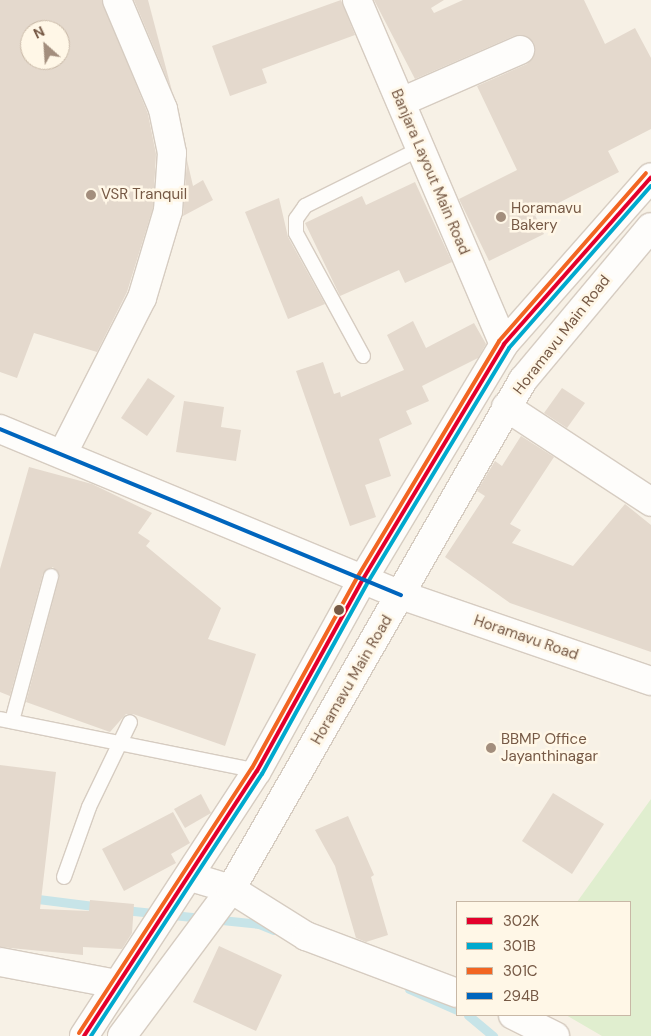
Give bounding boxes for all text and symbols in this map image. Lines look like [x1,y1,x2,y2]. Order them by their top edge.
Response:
north arrow [20,20,70,70]
text: N [30,22,47,43]
street label: Banjara Layout Main Road [387,87,473,257]
place label: VSR Tranquil [101,186,187,204]
marker: VSR Tranquil [85,189,97,201]
place label: Horamavu Bakery [511,199,582,234]
marker: Horamavu Bakery [495,211,507,223]
street label: Horamavu Main Road [510,272,614,398]
unlabelled marker [334,605,344,615]
street label: Horamavu Main Road [308,612,396,748]
street label: Horamavu Road [471,612,581,664]
place label: BBMP Office Jayanthinagar [501,730,598,765]
marker: BBMP Office Jayanthinagar [485,742,497,754]
legend [456,901,631,1016]
text: 302K [503,911,539,931]
text: 301B [503,936,536,956]
text: 301C [503,961,538,981]
text: 294B [503,986,539,1006]

